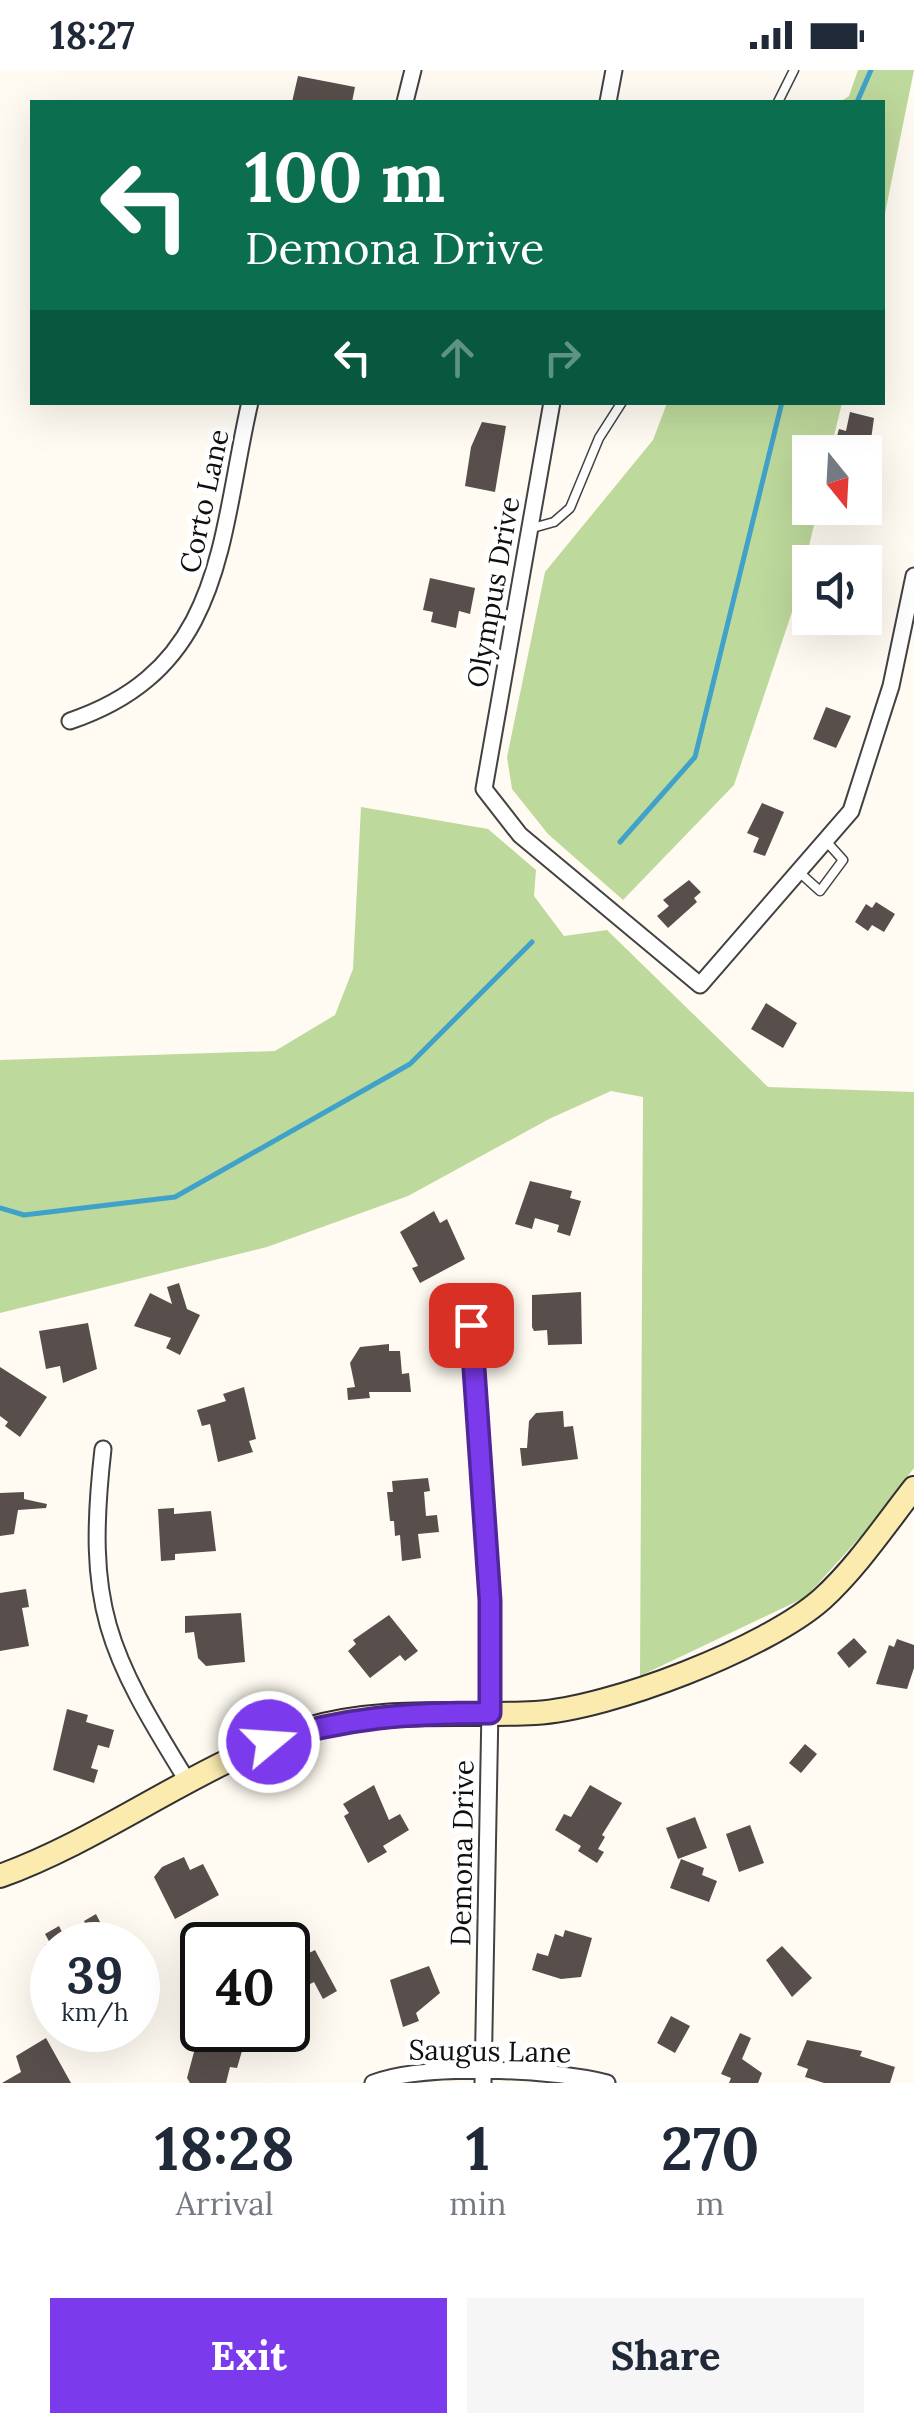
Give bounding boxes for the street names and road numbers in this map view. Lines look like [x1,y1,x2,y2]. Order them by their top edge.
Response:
street label: Corto Lane [171,426,237,576]
street label: Olympus Drive [458,494,528,690]
street label: Demona Drive [442,1760,482,1946]
street label: Saugus Lane [408,2032,572,2070]

